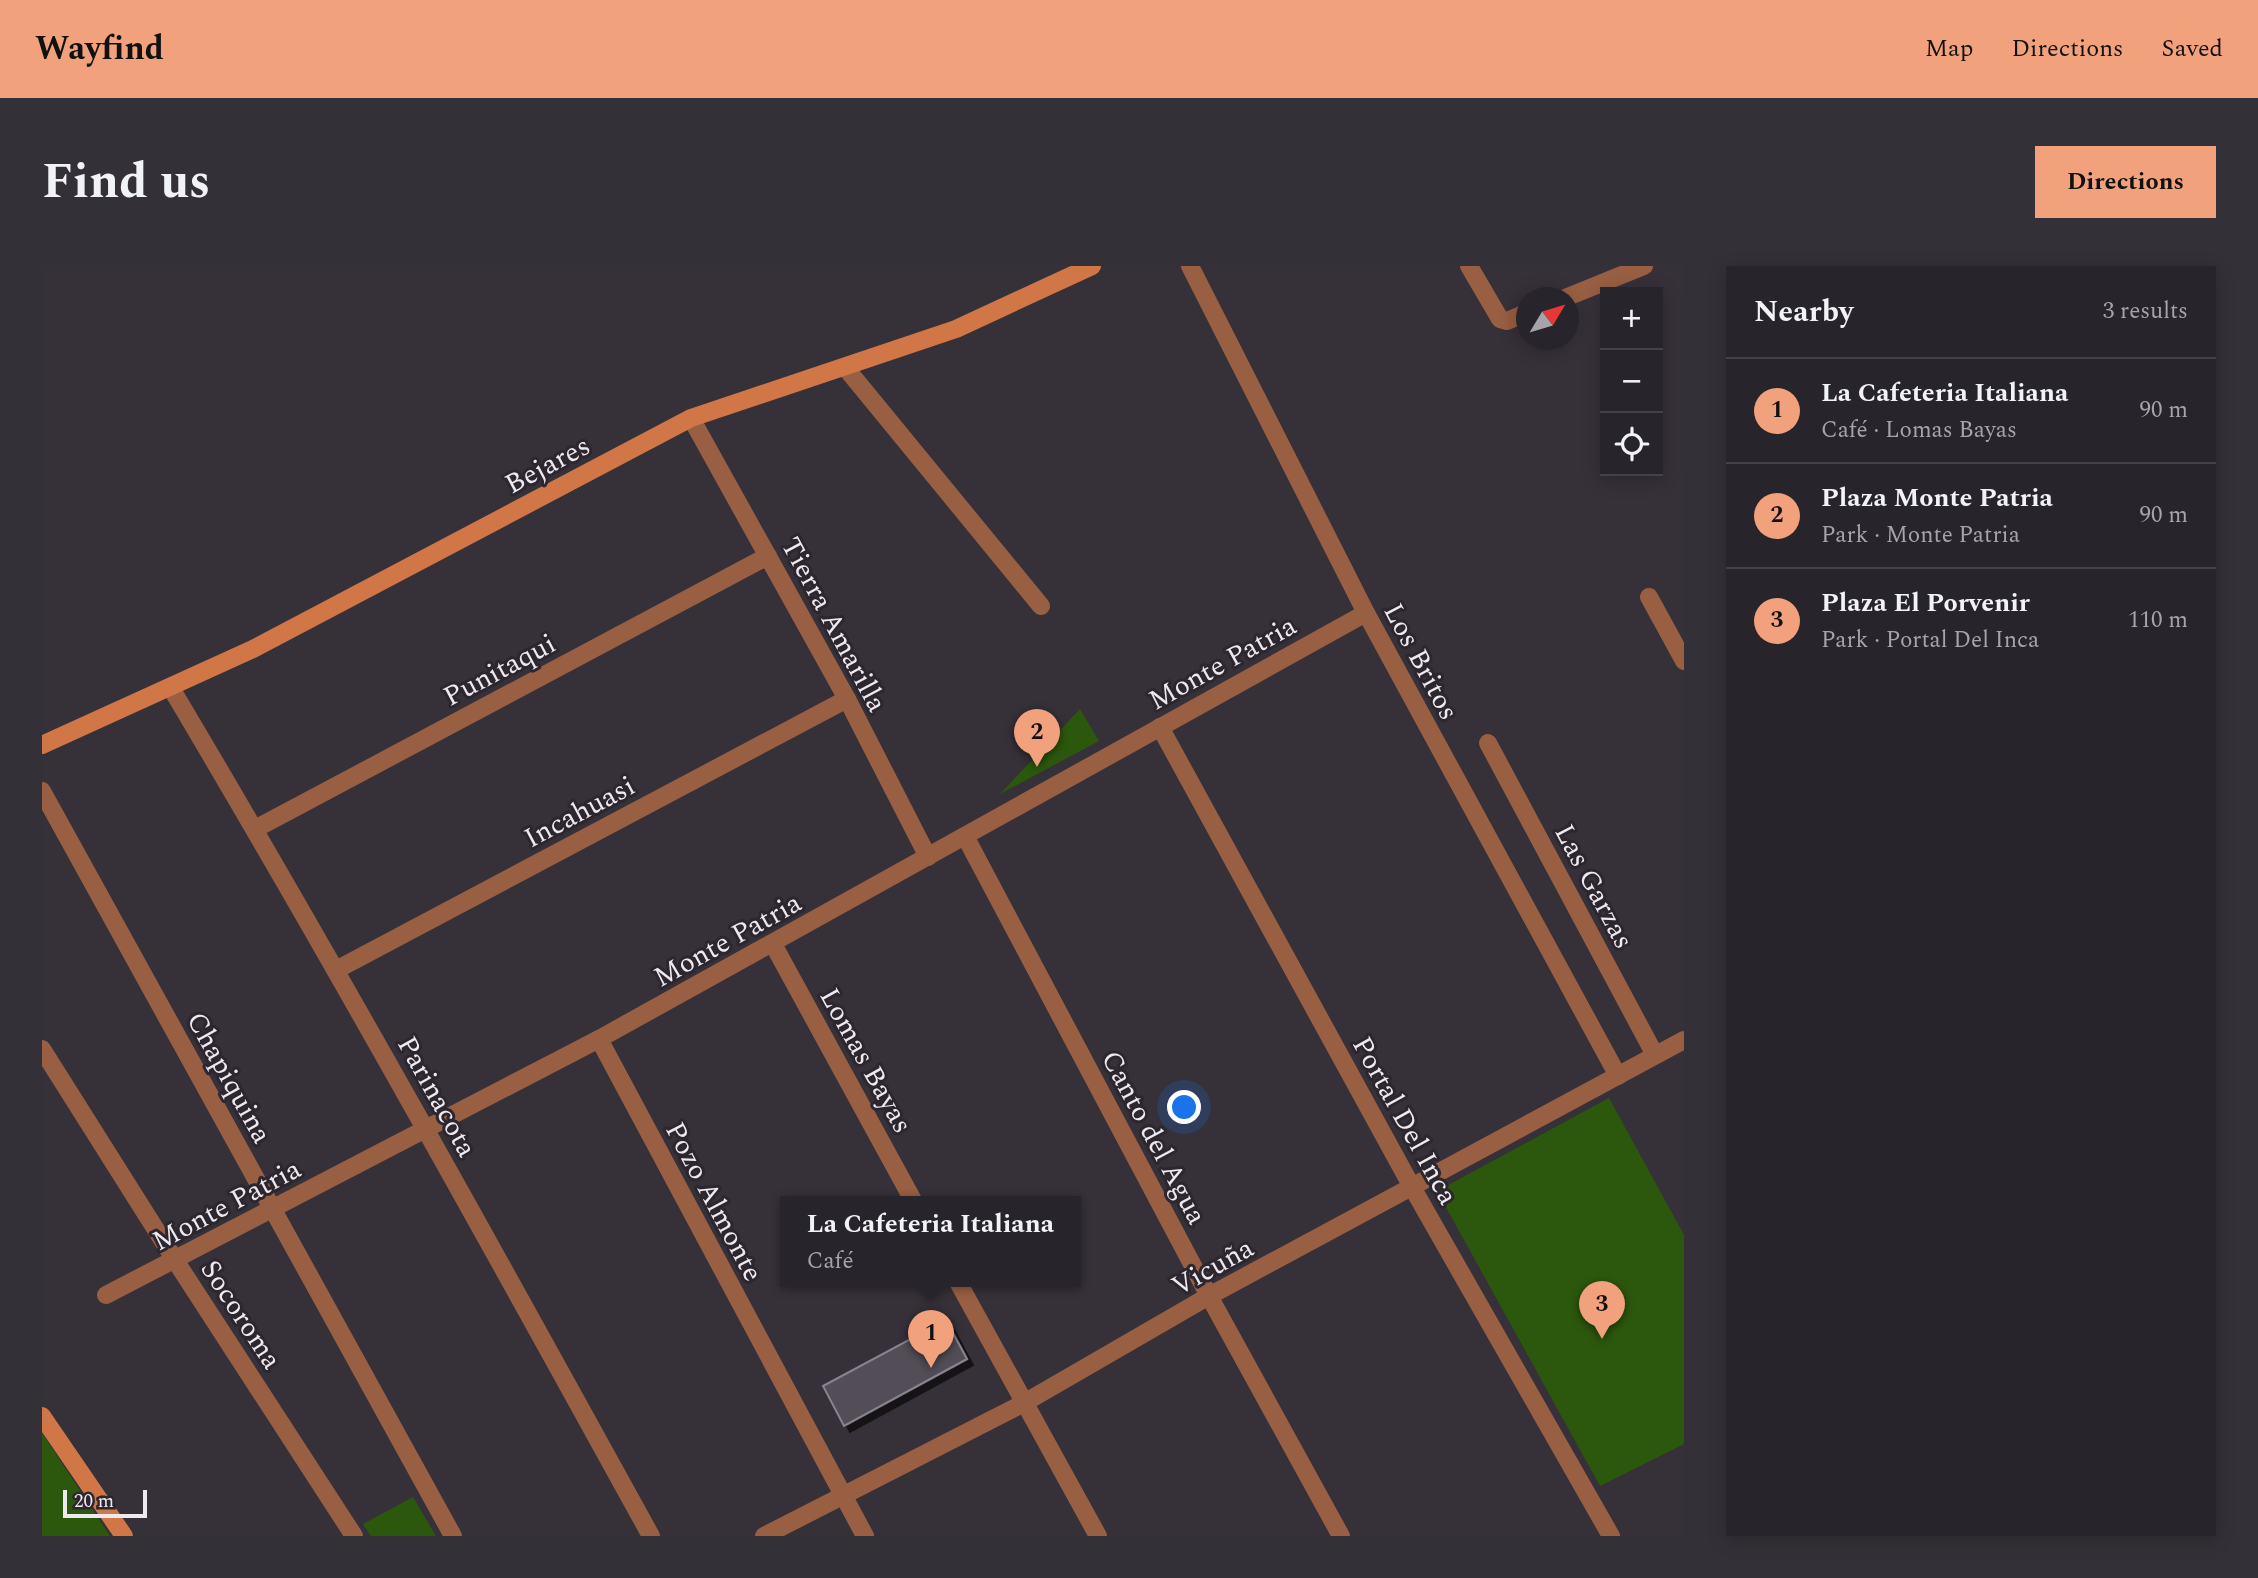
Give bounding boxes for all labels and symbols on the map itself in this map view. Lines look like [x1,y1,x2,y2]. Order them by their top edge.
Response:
north arrow [1516,287,1579,350]
street label: Bejares [497,425,598,506]
street label: Tierra Amarilla [769,529,898,720]
street label: Los Britos [1372,595,1470,728]
street label: Monte Patria [1141,605,1305,722]
street label: Punitaqui [436,623,564,718]
pin: 2 [1014,709,1060,767]
street label: Incahuasi [516,765,643,860]
street label: Las Garzas [1543,817,1645,957]
street label: Monte Patria [646,882,810,999]
street label: Lomas Bayas [808,980,923,1141]
street label: Chapiquina [175,1004,283,1152]
street label: Parinacota [386,1028,488,1166]
street label: Portal Del Inca [1341,1029,1469,1213]
street label: Canto del Agua [1090,1043,1218,1233]
your location [1167,1090,1201,1124]
street label: Pozo Almonte [654,1114,774,1289]
street label: Monte Patria [144,1148,309,1263]
street label: Vicuña [1164,1227,1262,1308]
street label: Socoroma [189,1251,292,1378]
pin: 3 [1579,1281,1625,1339]
pin: 1 [908,1310,954,1368]
scale bar [63,1487,147,1519]

